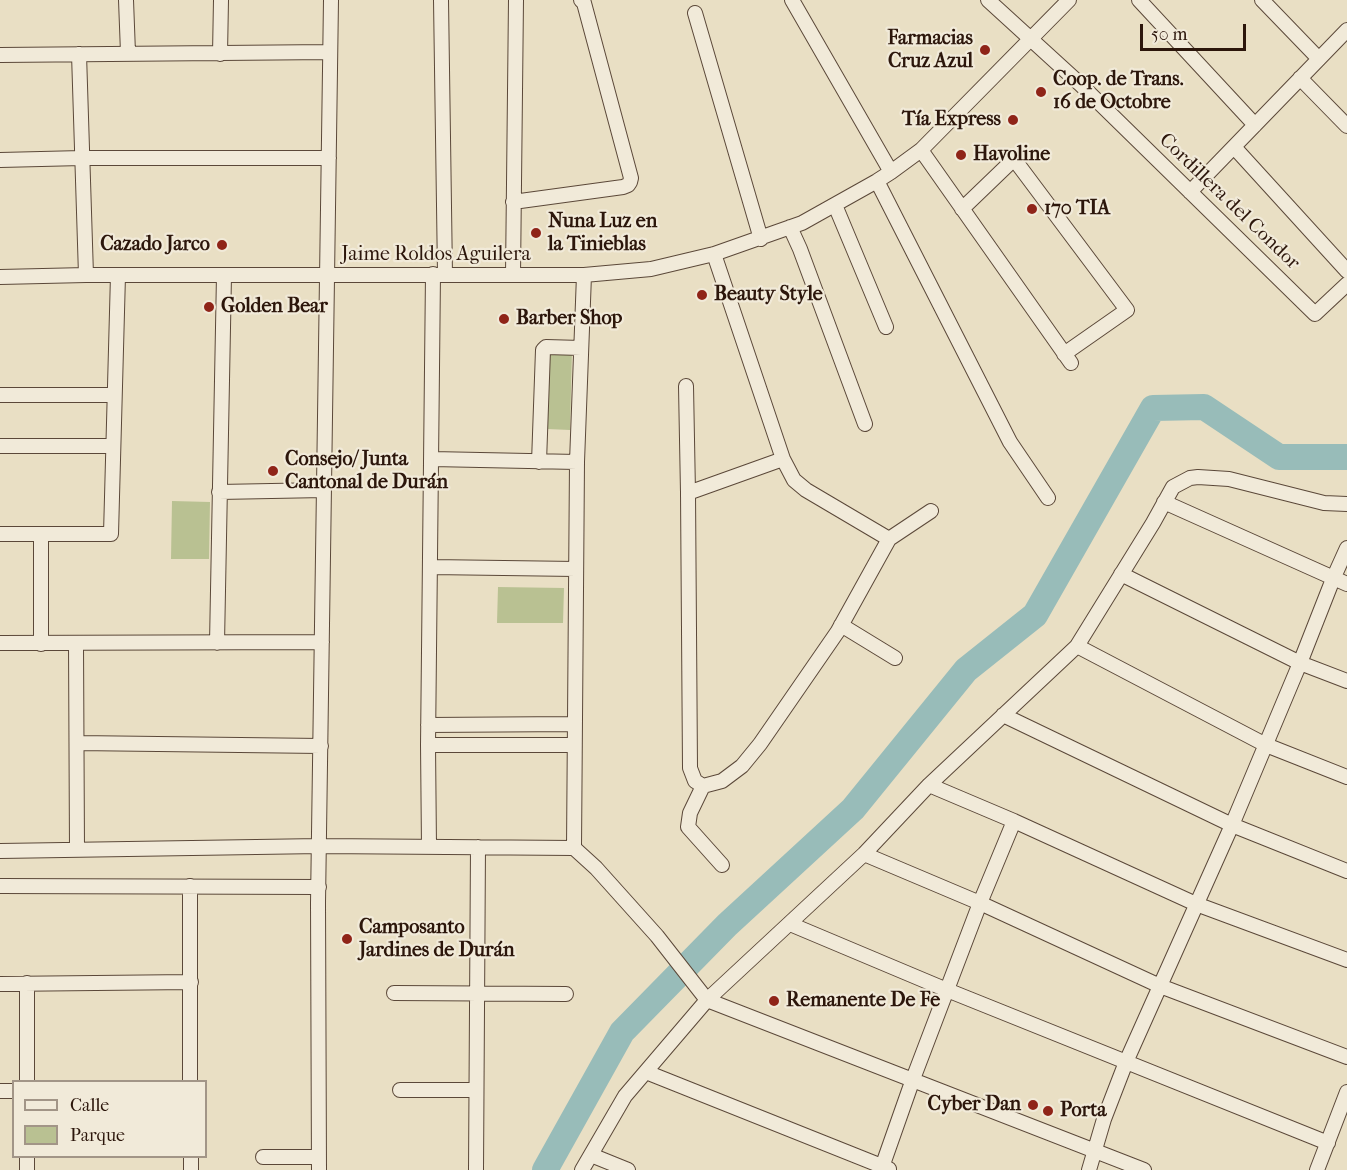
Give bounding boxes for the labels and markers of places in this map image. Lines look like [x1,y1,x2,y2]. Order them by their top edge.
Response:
place label: Farmacias Cruz Azul [887,27,973,74]
marker: Farmacias Cruz Azul [978,43,992,57]
place label: Coop. de Trans. 16 de Octobre [1053,68,1184,115]
marker: Coop. de Trans. 16 de Octobre [1034,85,1048,99]
place label: Tía Express [902,108,1001,132]
marker: Tía Express [1006,113,1020,127]
place label: Havoline [973,143,1050,167]
marker: Havoline [954,148,968,162]
place label: 170 TIA [1044,197,1110,221]
marker: 170 TIA [1025,202,1039,216]
place label: Nuna Luz en la Tinieblas [548,210,657,257]
marker: Nuna Luz en la Tinieblas [529,226,543,240]
place label: Cazado Jarco [100,233,210,257]
marker: Cazado Jarco [215,238,229,252]
place label: Beauty Style [714,283,823,307]
marker: Beauty Style [695,288,709,302]
place label: Golden Bear [221,295,328,319]
marker: Golden Bear [202,300,216,314]
place label: Barber Shop [516,307,622,331]
marker: Barber Shop [497,312,511,326]
place label: Consejo/ Junta Cantonal de Durán [285,448,448,495]
marker: Consejo/ Junta Cantonal de Durán [266,464,280,478]
place label: Camposanto Jardines de Durán [359,916,514,963]
marker: Camposanto Jardines de Durán [340,932,354,946]
place label: Remanente De Fe [786,989,940,1013]
marker: Remanente De Fe [767,994,781,1008]
place label: Cyber Dan [928,1093,1021,1117]
marker: Cyber Dan [1026,1098,1040,1112]
place label: Porta [1060,1099,1107,1123]
marker: Porta [1041,1104,1055,1118]

